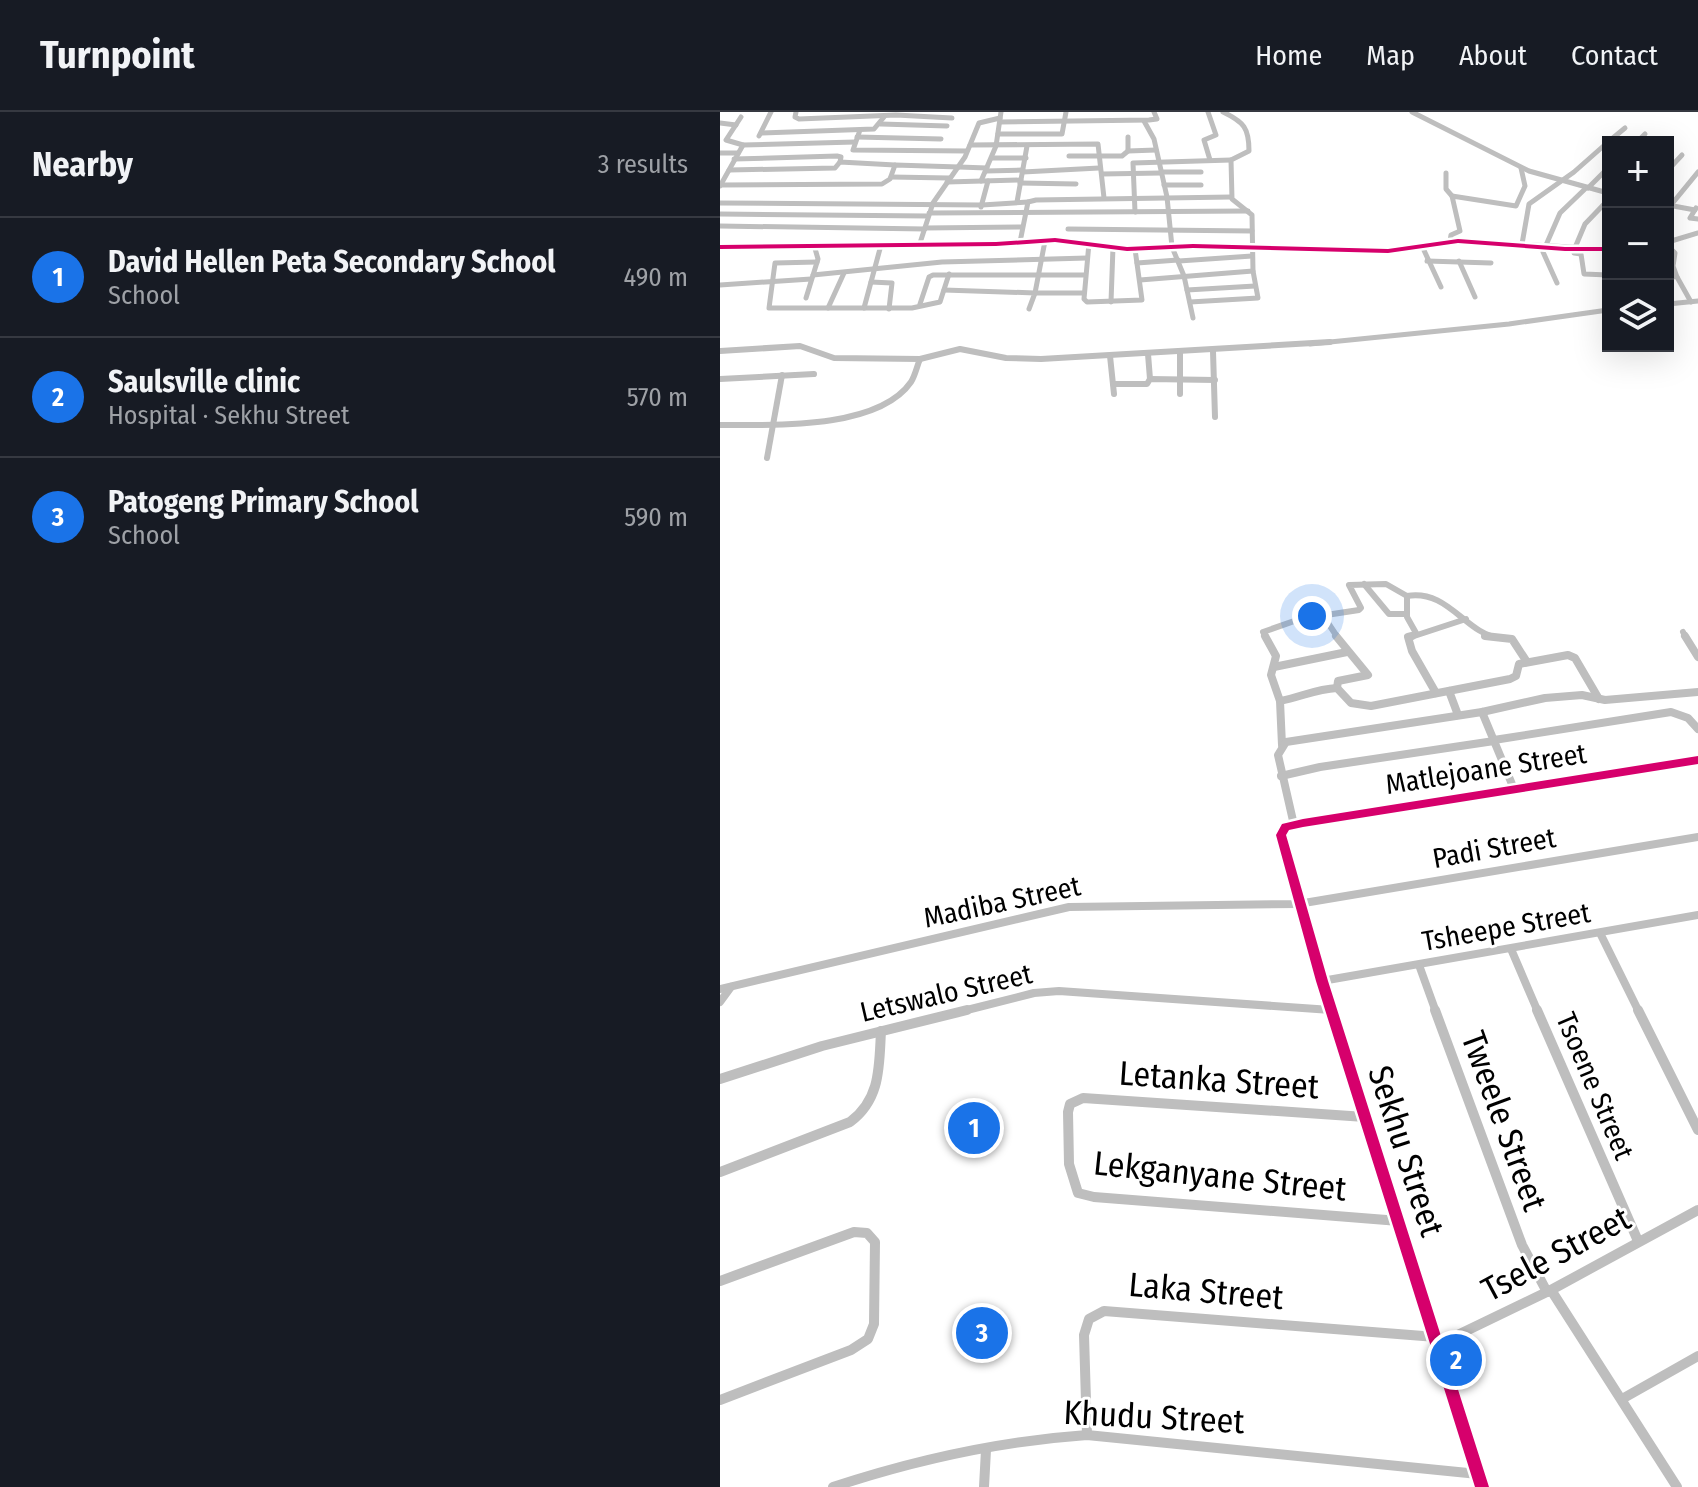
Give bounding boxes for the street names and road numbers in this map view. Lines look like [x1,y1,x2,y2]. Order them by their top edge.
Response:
street label: Matlejoane Street [1383,737,1590,801]
street label: Padi Street [1430,821,1559,875]
street label: Madiba Street [921,869,1084,935]
street label: Tsheepe Street [1419,896,1593,958]
street label: Letswalo Street [857,957,1036,1029]
street label: Tsoene Street [1549,1008,1641,1165]
street label: Tweele Street [1453,1026,1556,1217]
street label: Letanka Street [1118,1053,1321,1107]
street label: Sekhu Street [1359,1061,1453,1242]
street label: Lekganyane Street [1092,1142,1349,1210]
street label: Tsele Street [1475,1197,1638,1310]
street label: Laka Street [1127,1264,1286,1318]
street label: Khudu Street [1062,1392,1246,1442]

